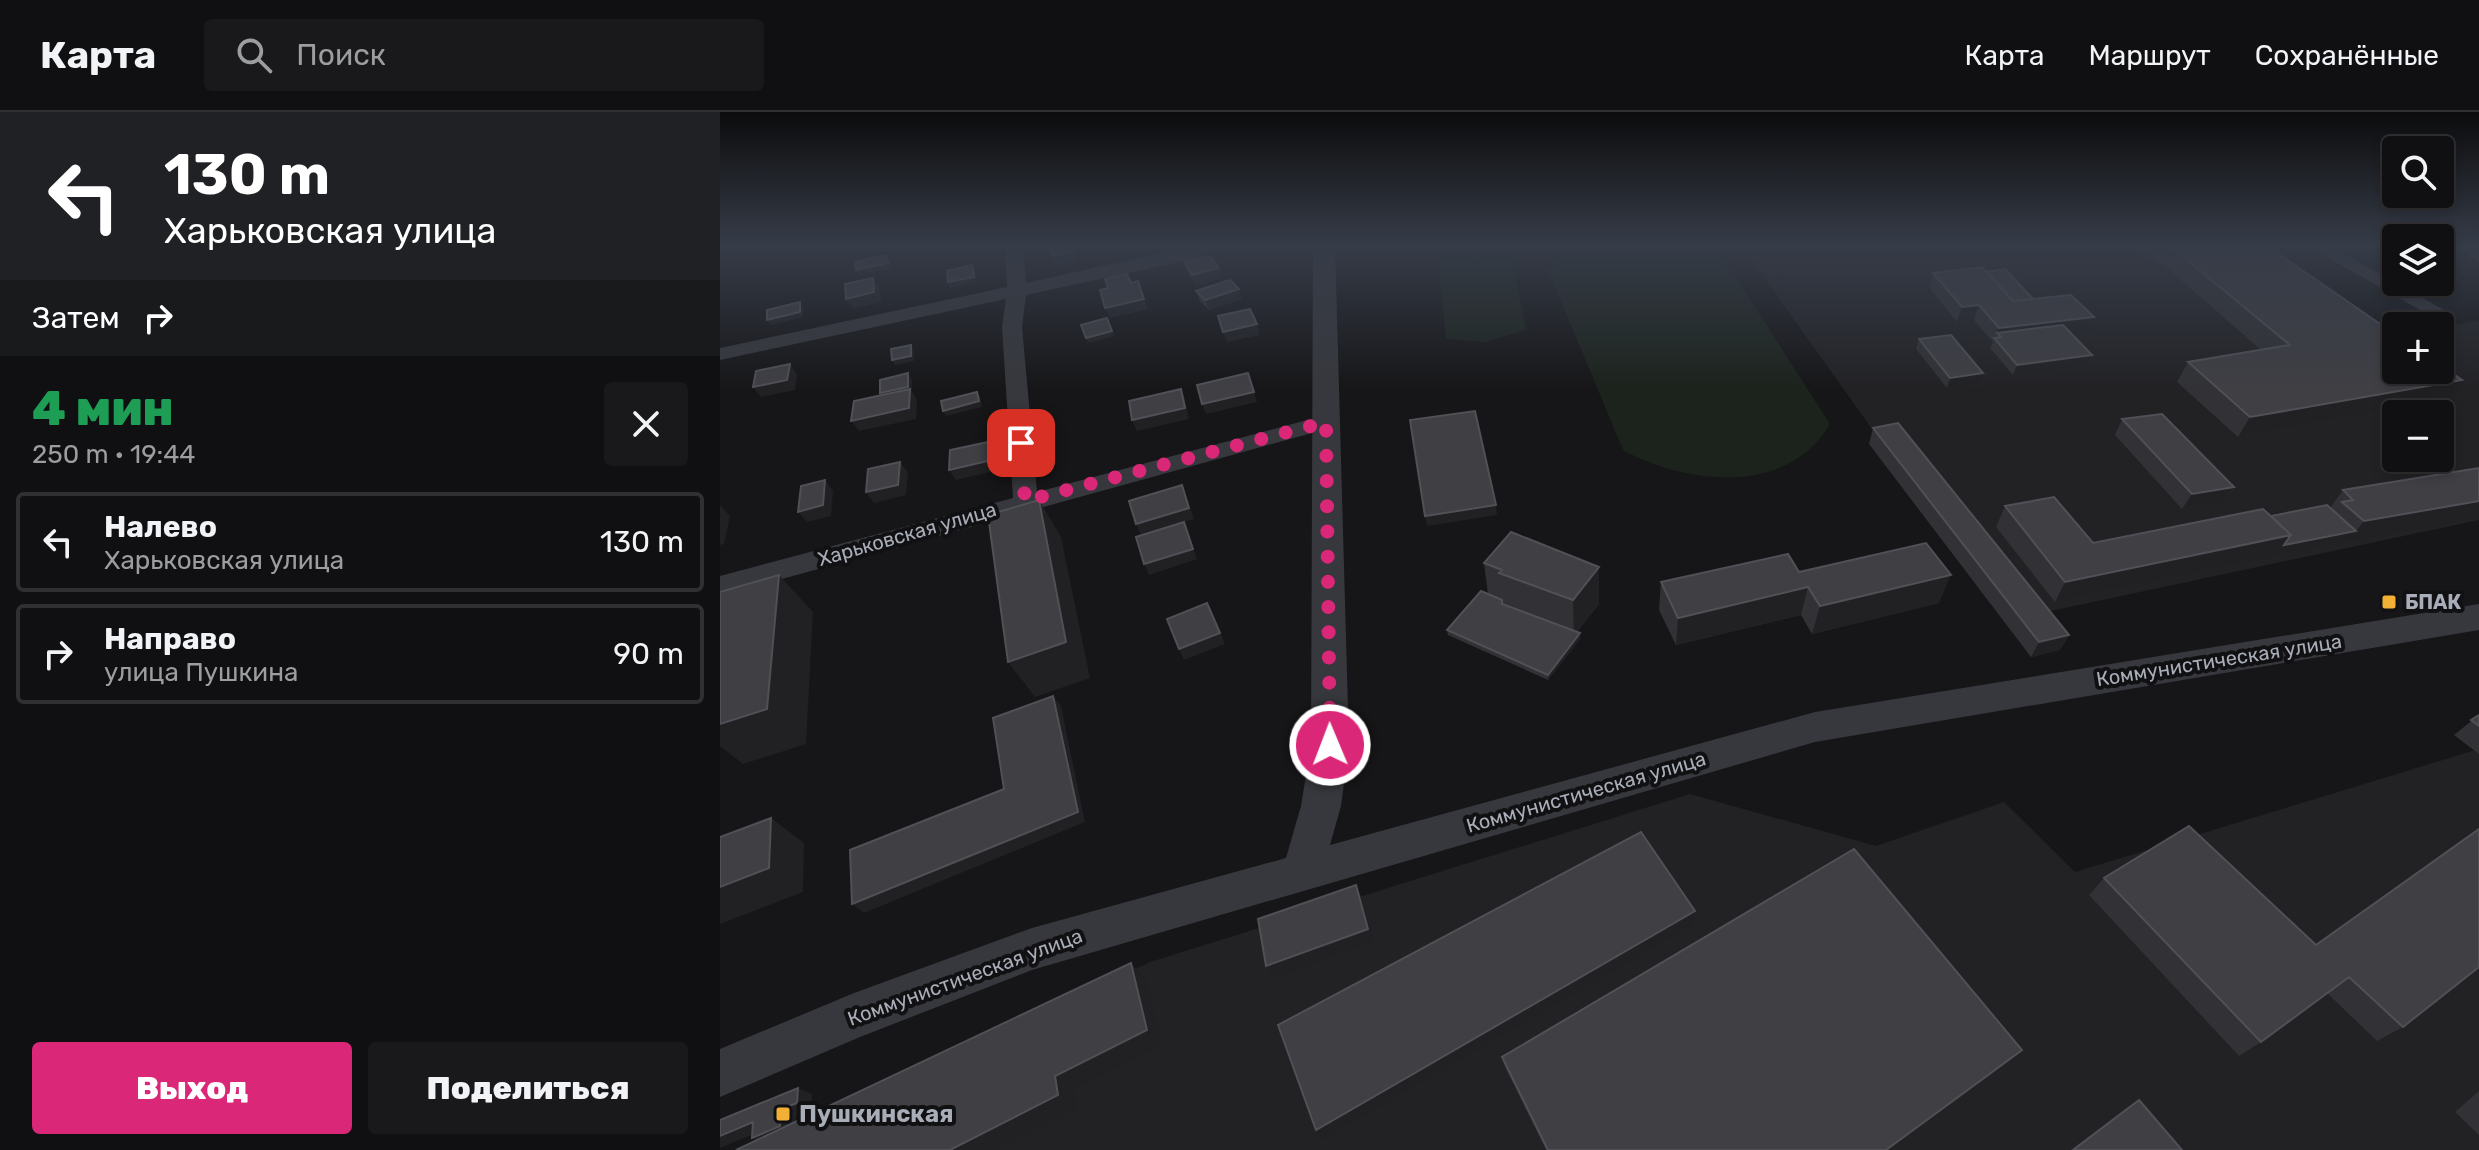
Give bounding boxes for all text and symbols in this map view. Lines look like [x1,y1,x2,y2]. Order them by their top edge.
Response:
search box [204,19,764,91]
text: Карта [40,32,156,78]
icon: search [232,33,276,77]
text: Поиск [296,37,386,73]
text: Карта [1965,39,2044,72]
text: Маршрут [2088,39,2211,72]
text: Сохранённые [2255,39,2439,72]
map controls [2382,136,2454,472]
button: search [2382,136,2454,208]
text: 130 m [164,142,330,208]
icon: left [32,144,136,248]
text: Харьковская улица [164,209,496,252]
button: layers [2382,224,2454,296]
icon: right [136,296,180,340]
text: Затем [32,300,120,336]
button: + [2382,312,2454,384]
text: 4 мин [32,380,174,437]
button: close [604,382,688,466]
button: − [2382,400,2454,472]
pin [987,409,1055,477]
icon: arrive [999,421,1043,465]
text: 250 m · 19:44 [32,439,196,470]
street label: Харьковская улица [815,497,999,571]
text: Налево [104,509,217,545]
icon: left [36,520,80,564]
text: 130 m [600,524,684,560]
text: Харьковская улица [104,545,344,576]
place label: БПАК [2405,590,2461,614]
marker: БПАК [2380,593,2398,611]
text: Направо [104,621,236,657]
street label: Коммунистическая улица [2095,629,2343,691]
icon: right [36,632,80,676]
text: 90 m [613,636,684,672]
text: улица Пушкина [104,657,298,688]
position arrow [1288,703,1372,787]
street label: Коммунистическая улица [1463,746,1709,838]
street label: Коммунистическая улица [844,923,1086,1031]
button: Выход [32,1042,352,1134]
button: Поделиться [368,1042,688,1134]
place label: Пушкинская [799,1100,954,1128]
marker: Пушкинская [774,1105,792,1123]

